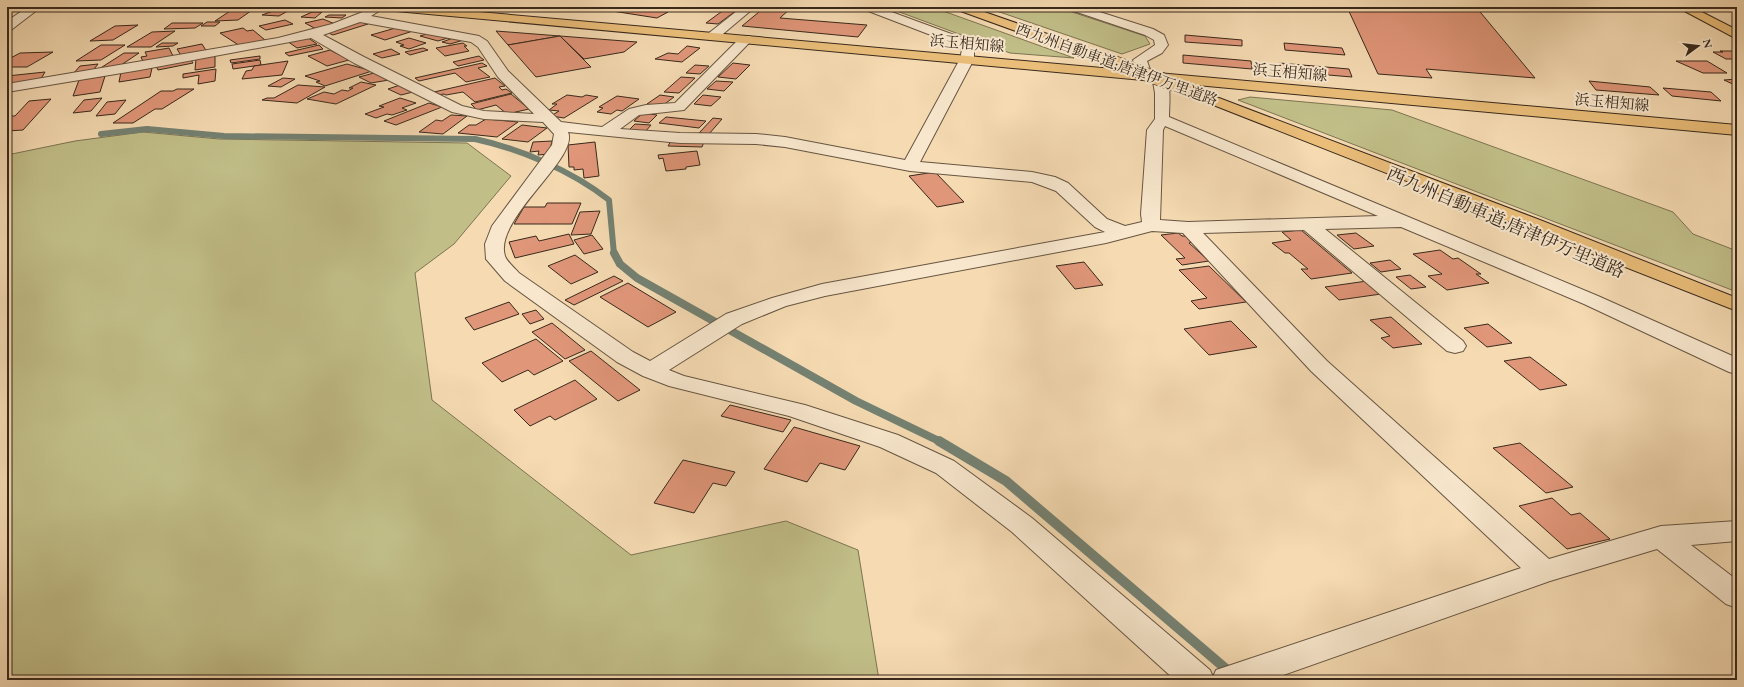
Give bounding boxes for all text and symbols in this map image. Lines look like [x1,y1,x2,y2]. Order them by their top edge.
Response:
street label: 西九州自動車道;唐津伊万里道路 [1013,19,1221,109]
north arrow [1678,26,1718,66]
street label: 浜玉相知線 [929,30,1005,56]
text: N [1700,37,1716,50]
street label: 浜玉相知線 [1252,59,1328,85]
street label: 浜玉相知線 [1574,89,1650,115]
street label: 西九州自動車道;唐津伊万里道路 [1384,161,1628,283]

